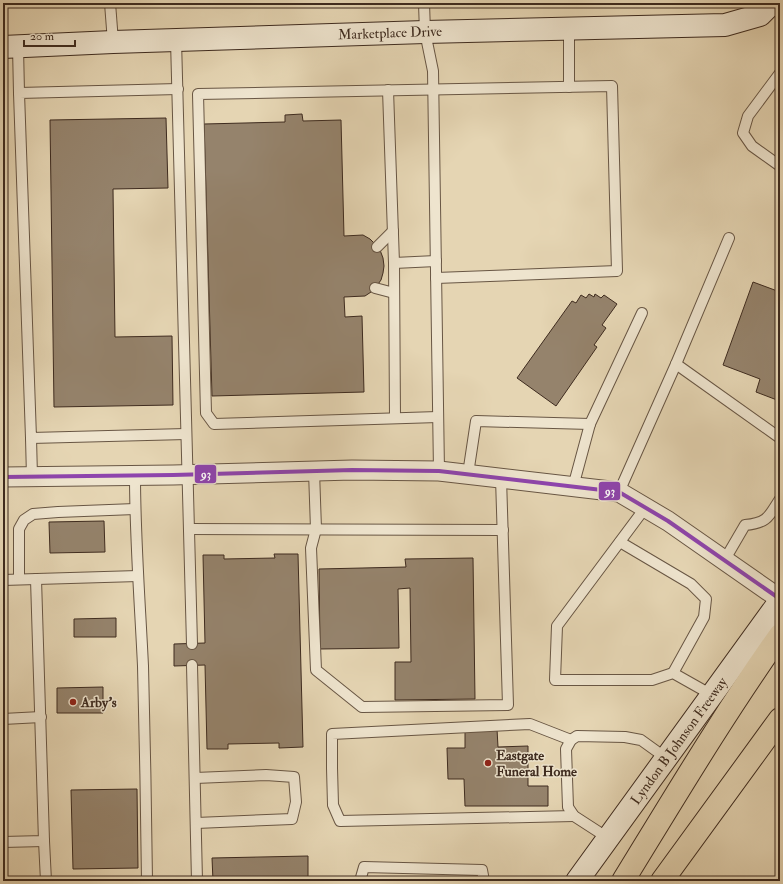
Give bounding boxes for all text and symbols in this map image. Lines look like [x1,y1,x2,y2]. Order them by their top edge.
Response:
scale bar [24,22,75,48]
street label: Marketplace Drive [338,23,442,44]
text: 20 m [30,29,55,44]
line badge: 93 [194,464,217,484]
text: 93 [200,468,211,481]
line badge: 93 [598,481,621,501]
text: 93 [604,485,615,498]
street label: Lyndon B Johnson Freeway [627,673,732,809]
place label: Arby's [80,694,117,712]
marker: Arby's [68,697,78,707]
place label: Eastgate Funeral Home [496,747,577,780]
marker: Eastgate Funeral Home [483,758,493,768]

